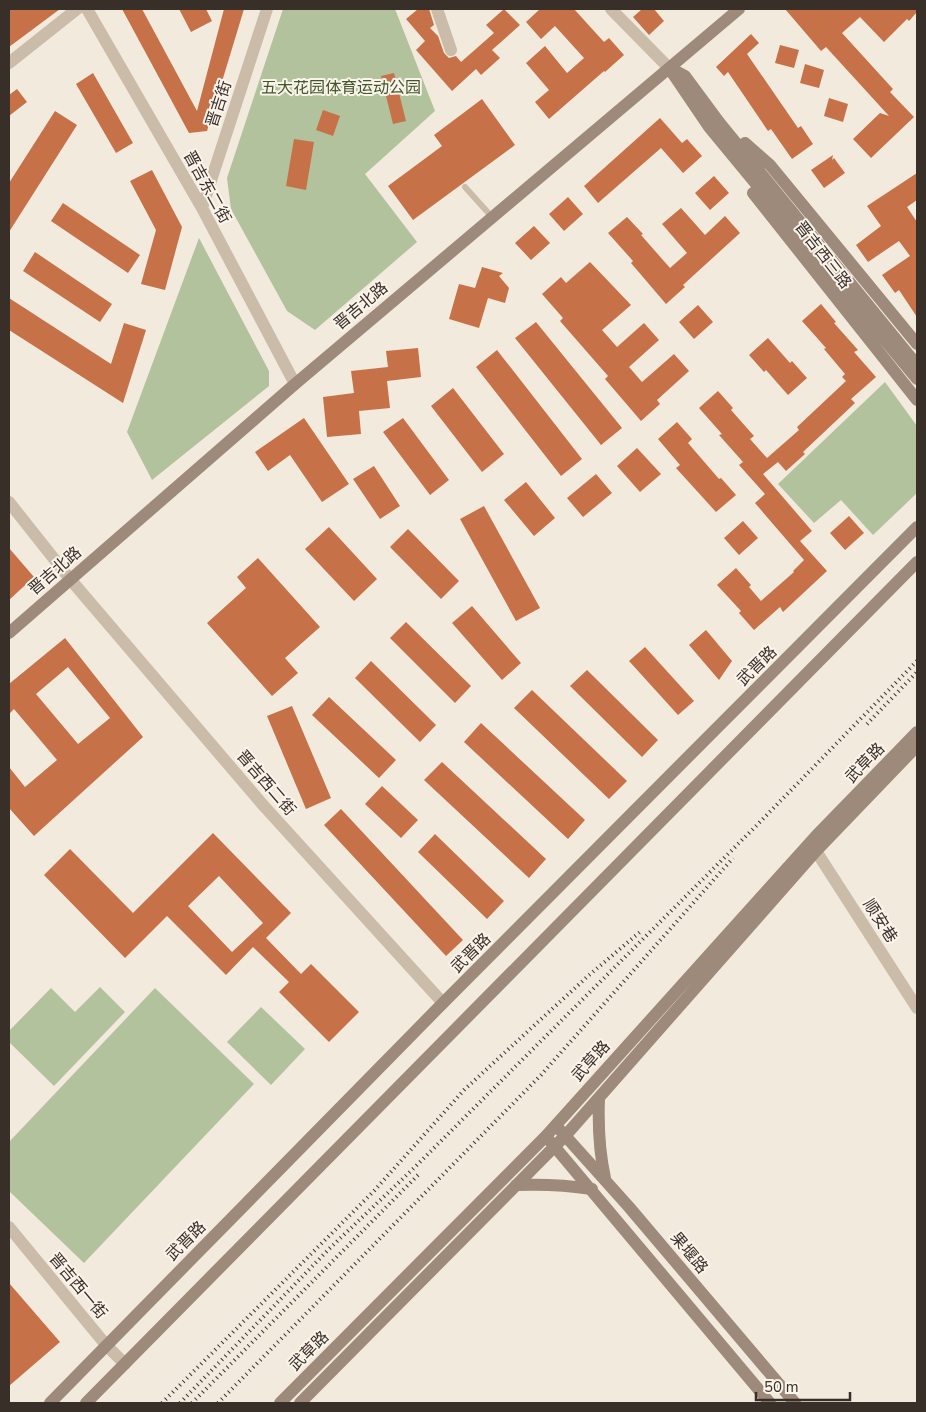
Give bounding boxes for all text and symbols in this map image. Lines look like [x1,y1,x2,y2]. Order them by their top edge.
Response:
park label: 五大花园体育运动公园 [261,77,421,99]
street label: 晋吉街 [201,78,237,130]
street label: 晋吉东二街 [178,147,236,227]
street label: 晋吉西三路 [790,217,856,293]
street label: 晋吉北路 [329,277,393,335]
street label: 晋吉北路 [24,542,86,600]
street label: 武晋路 [732,641,782,691]
street label: 武草路 [840,738,890,788]
street label: 晋吉西二街 [231,746,301,820]
street label: 顺安巷 [858,895,902,947]
street label: 武晋路 [446,928,496,978]
street label: 武草路 [567,1036,615,1086]
street label: 武晋路 [161,1216,211,1266]
street label: 果堰路 [665,1228,713,1278]
street label: 晋吉西一街 [44,1248,112,1324]
street label: 武草路 [284,1326,334,1376]
scale bar [756,1370,850,1402]
text: 50 m [764,1377,799,1397]

